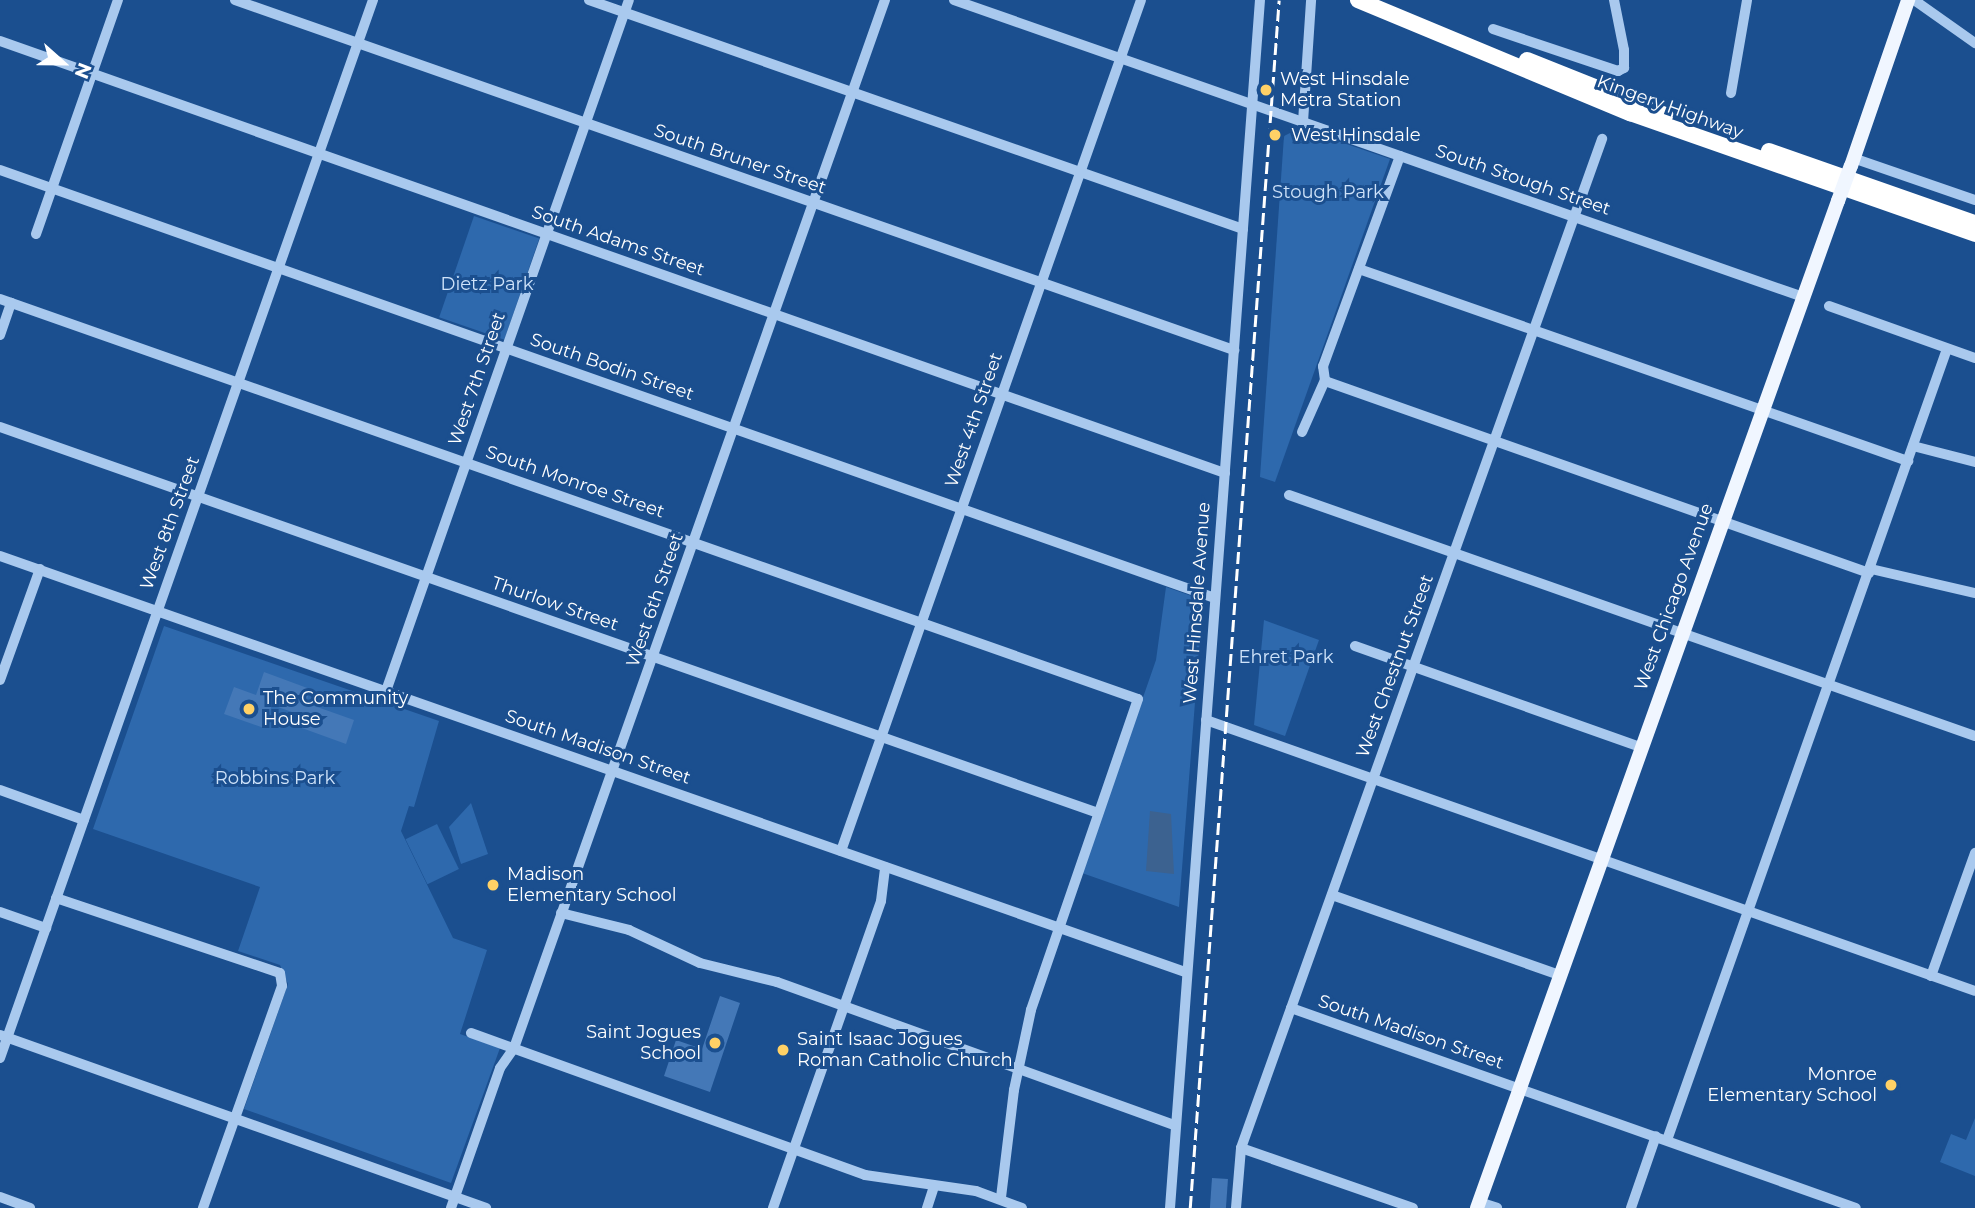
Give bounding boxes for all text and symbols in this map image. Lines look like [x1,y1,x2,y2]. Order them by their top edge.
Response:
north arrow [28,28,98,98]
text: N [70,59,97,82]
place label: West Hinsdale Metra Station [1280,69,1410,112]
street label: Kingery Highway [1594,71,1746,143]
marker: West Hinsdale Metra Station [1258,82,1274,98]
street label: South Bruner Street [651,119,829,199]
place label: West Hinsdale [1291,124,1421,146]
marker: West Hinsdale [1265,125,1285,145]
street label: South Stough Street [1433,140,1613,220]
park label: Stough Park [1272,181,1384,203]
street label: South Adams Street [529,201,707,281]
park label: Dietz Park [441,273,533,295]
street label: West 7th Street [444,309,510,449]
street label: South Bodin Street [527,329,697,405]
street label: West 4th Street [941,350,1007,490]
street label: South Monroe Street [483,441,667,523]
street label: West 8th Street [136,453,204,593]
street label: West Hinsdale Avenue [1179,501,1215,705]
street label: West Chicago Avenue [1630,501,1718,693]
street label: West 6th Street [622,530,688,670]
street label: West Chestnut Street [1352,571,1438,761]
street label: Thurlow Street [489,572,621,636]
park label: Ehret Park [1238,646,1334,668]
place label: The Community House [263,688,408,730]
marker: The Community House [241,701,257,717]
street label: South Madison Street [502,705,694,789]
park label: Robbins Park [215,767,335,789]
place label: Madison Elementary School [507,864,677,906]
marker: Madison Elementary School [485,877,501,893]
street label: South Madison Street [1315,990,1507,1074]
place label: Saint Jogues School [586,1022,701,1064]
place label: Saint Isaac Jogues Roman Catholic Church [797,1029,1013,1072]
marker: Saint Jogues School [707,1035,723,1051]
marker: Saint Isaac Jogues Roman Catholic Church [775,1042,791,1058]
place label: Monroe Elementary School [1707,1064,1877,1106]
marker: Monroe Elementary School [1883,1077,1899,1093]

